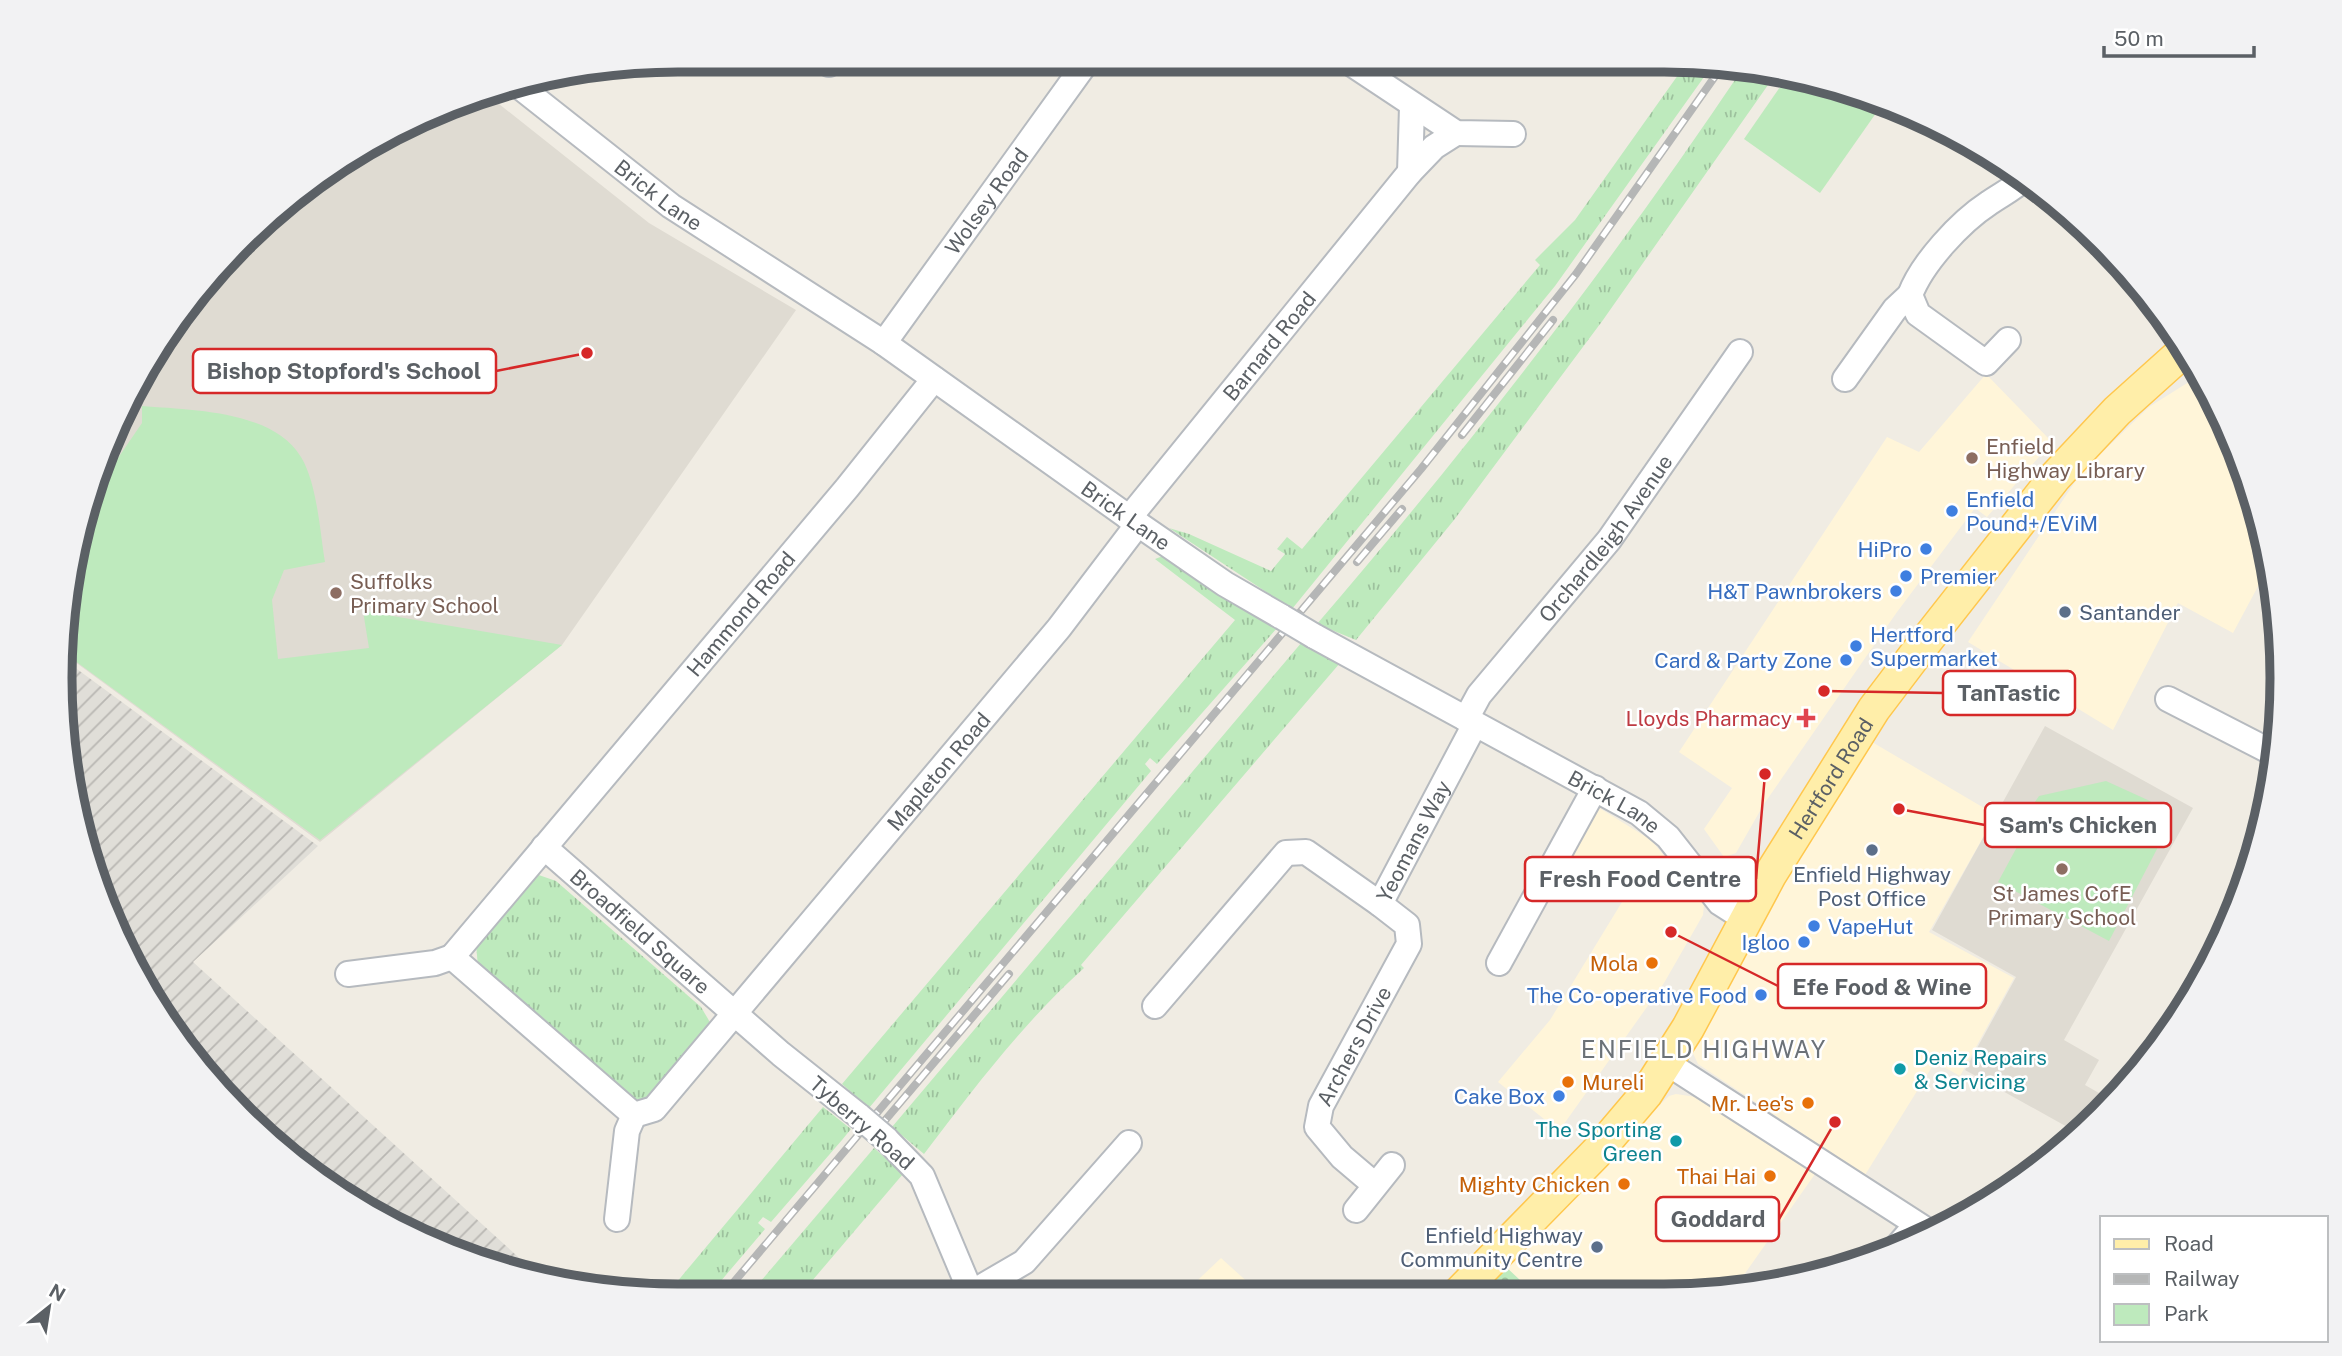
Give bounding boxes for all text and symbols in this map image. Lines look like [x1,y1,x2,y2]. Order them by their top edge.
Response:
scale bar [2104,14,2254,58]
text: 50 m [2114,26,2164,51]
street label: Wolsey Road [940,143,1033,259]
street label: Brick Lane [610,154,707,235]
street label: Barnard Road [1217,286,1321,405]
callout: Bishop Stopford's School [193,349,496,393]
text: Bishop Stopford's School [207,357,481,384]
place label: Enfield Highway Library [1986,434,2145,483]
street label: Orchardleigh Avenue [1533,449,1677,627]
marker: Enfield Highway Library [1964,450,1980,466]
street label: Brick Lane [1077,475,1175,555]
place label: Enfield Pound+/EViM [1966,487,2098,536]
marker: Enfield Pound+/EViM [1944,503,1960,519]
place label: HiPro [1857,537,1912,562]
marker: HiPro [1918,541,1934,557]
street label: Hammond Road [682,546,800,682]
place label: Premier [1920,564,1997,589]
marker: Premier [1898,568,1914,584]
place label: Suffolks Primary School [350,569,499,618]
place label: H&T Pawnbrokers [1707,579,1882,604]
marker: H&T Pawnbrokers [1888,583,1904,599]
marker: Suffolks Primary School [328,585,344,601]
place label: Santander [2079,600,2181,625]
marker: Santander [2057,604,2073,620]
place label: Hertford Supermarket [1870,622,1998,671]
marker: Hertford Supermarket [1848,638,1864,654]
place label: Card & Party Zone [1654,648,1832,673]
marker: Card & Party Zone [1838,652,1854,668]
callout: TanTastic [1943,671,2075,715]
text: TanTastic [1957,679,2061,706]
place label: Lloyds Pharmacy [1626,706,1792,731]
street label: Mapleton Road [882,707,995,835]
marker: Lloyds Pharmacy [1798,710,1814,726]
street label: Hertford Road [1783,713,1878,844]
street label: Brick Lane [1564,764,1666,838]
street label: Yeomans Way [1371,776,1455,906]
callout: Sam's Chicken [1985,803,2171,847]
text: Sam's Chicken [1999,811,2157,838]
marker: Enfield Highway Post Office [1864,842,1880,858]
callout: Fresh Food Centre [1525,857,1756,901]
marker: St James CofE Primary School [2054,861,2070,877]
place label: Enfield Highway Post Office [1793,862,1951,911]
street label: Broadfield Square [565,863,715,999]
text: Fresh Food Centre [1539,865,1741,892]
place label: St James CofE Primary School [1988,881,2136,930]
place label: VapeHut [1828,914,1914,939]
marker: VapeHut [1806,918,1822,934]
place label: Igloo [1742,930,1790,955]
marker: Igloo [1796,934,1812,950]
place label: Mola [1590,951,1638,976]
marker: Mola [1644,955,1660,971]
callout: Efe Food & Wine [1778,964,1986,1008]
text: Efe Food & Wine [1792,973,1972,1000]
street label: Archers Drive [1311,982,1396,1110]
place label: The Co-operative Food [1527,983,1747,1008]
marker: The Co-operative Food [1753,987,1769,1003]
district label: ENFIELD HIGHWAY [1581,1035,1827,1063]
place label: Deniz Repairs & Servicing [1914,1045,2047,1094]
marker: Deniz Repairs & Servicing [1892,1061,1908,1077]
place label: Mureli [1582,1070,1644,1095]
street label: Tyberry Road [805,1071,919,1175]
marker: Mureli [1560,1074,1576,1090]
place label: Cake Box [1454,1084,1545,1109]
marker: Cake Box [1551,1088,1567,1104]
place label: Mr. Lee's [1711,1091,1794,1116]
marker: Mr. Lee's [1800,1095,1816,1111]
place label: The Sporting Green [1536,1117,1662,1166]
marker: The Sporting Green [1668,1133,1684,1149]
place label: Thai Hai [1677,1164,1756,1189]
marker: Thai Hai [1762,1168,1778,1184]
place label: Mighty Chicken [1459,1172,1610,1197]
marker: Mighty Chicken [1616,1176,1632,1192]
callout: Goddard [1656,1197,1779,1241]
text: Goddard [1670,1205,1766,1232]
legend [2100,1216,2328,1342]
place label: Enfield Highway Community Centre [1400,1223,1583,1272]
text: Road [2164,1231,2214,1256]
marker: Enfield Highway Community Centre [1589,1239,1605,1255]
text: Railway [2164,1266,2240,1291]
north arrow [14,1272,84,1342]
text: N [46,1279,69,1306]
text: Park [2164,1301,2209,1326]

